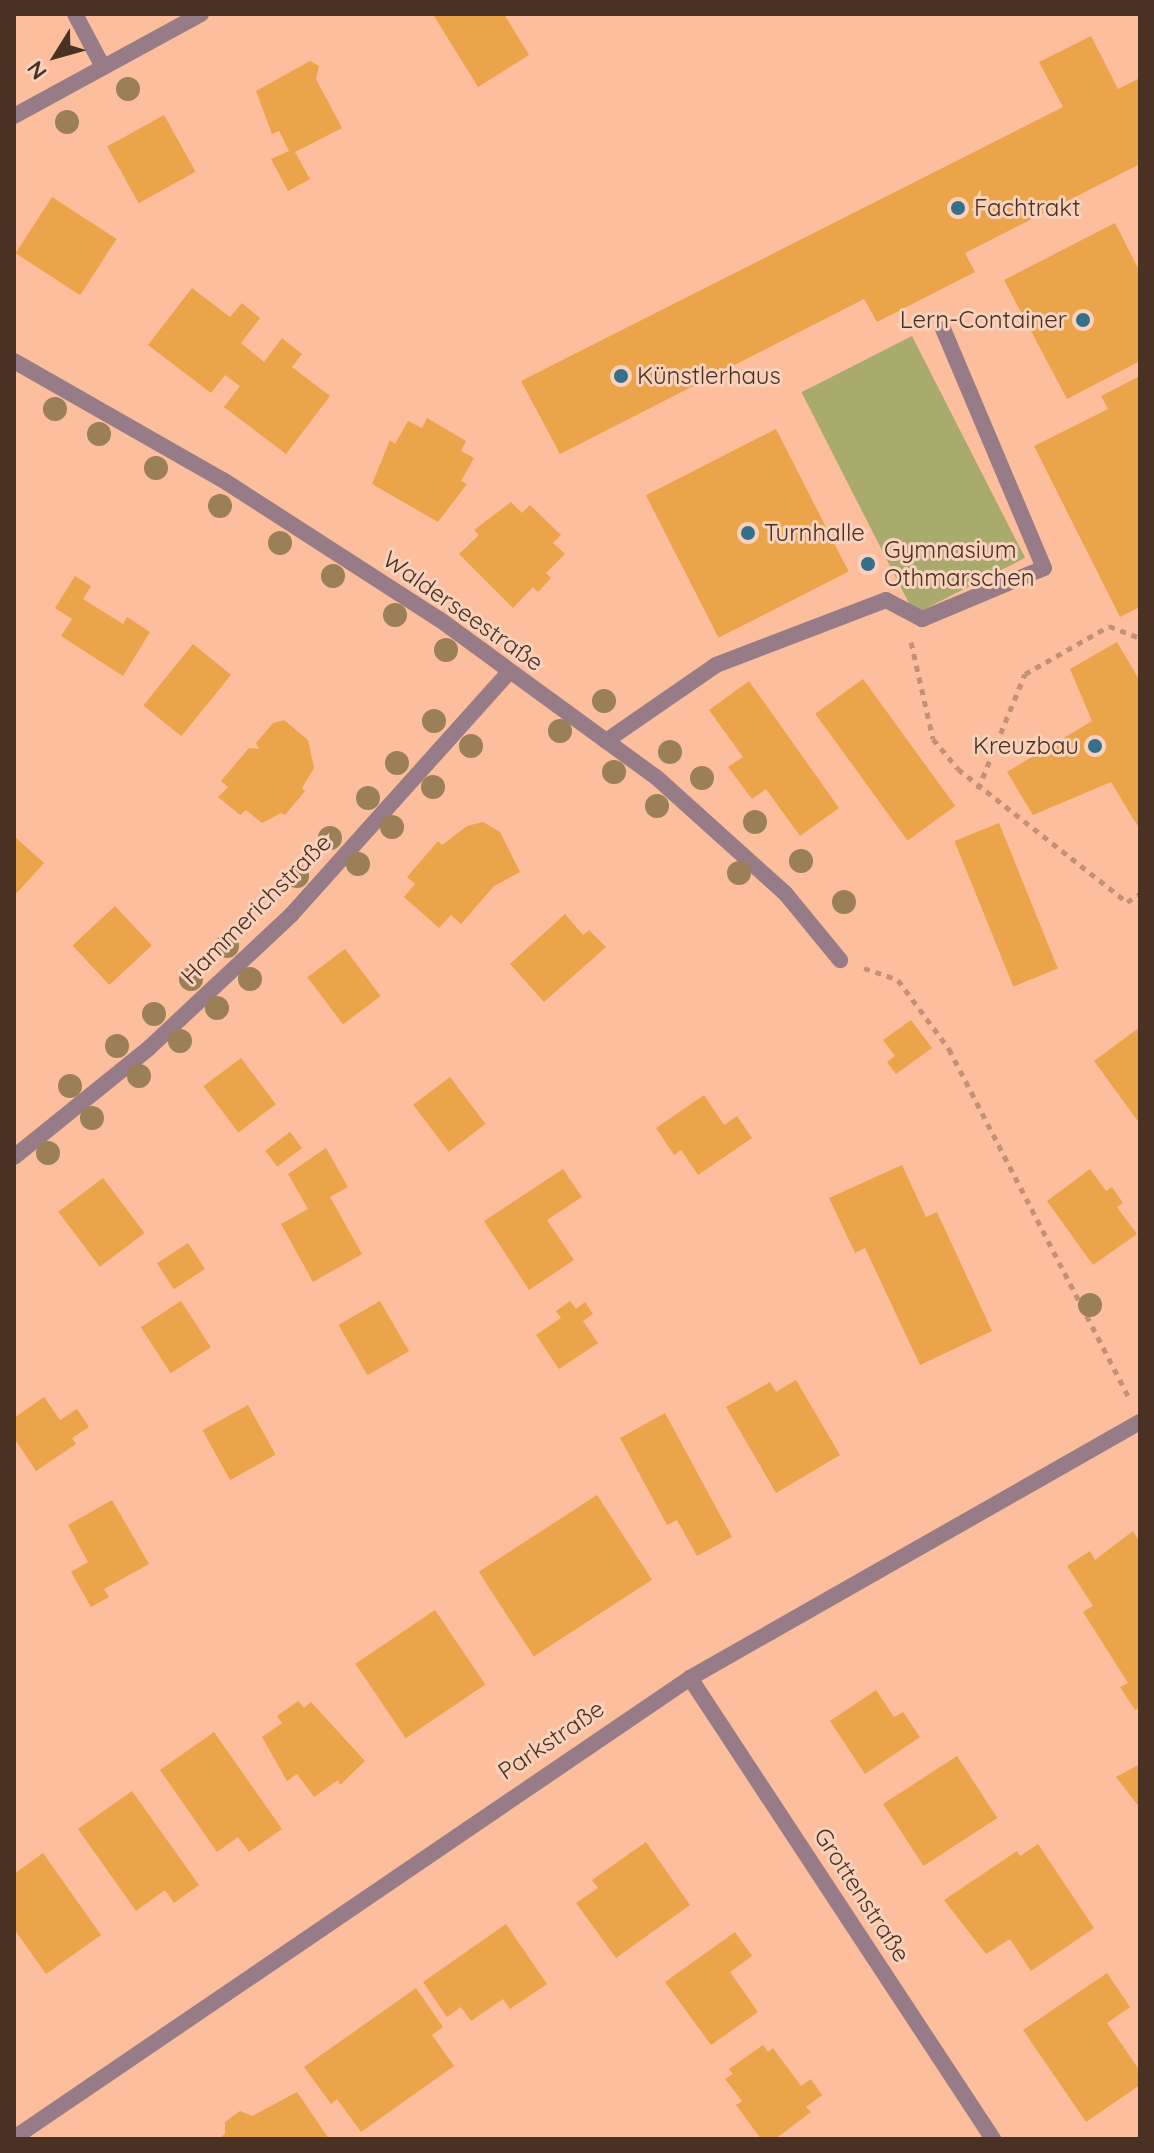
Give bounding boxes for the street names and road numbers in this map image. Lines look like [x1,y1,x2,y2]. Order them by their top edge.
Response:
street label: Walderseestraße [377,545,549,677]
street label: Hammerichstraße [175,828,337,990]
street label: Parkstraße [493,1694,609,1786]
street label: Grottenstraße [808,1822,916,1968]

